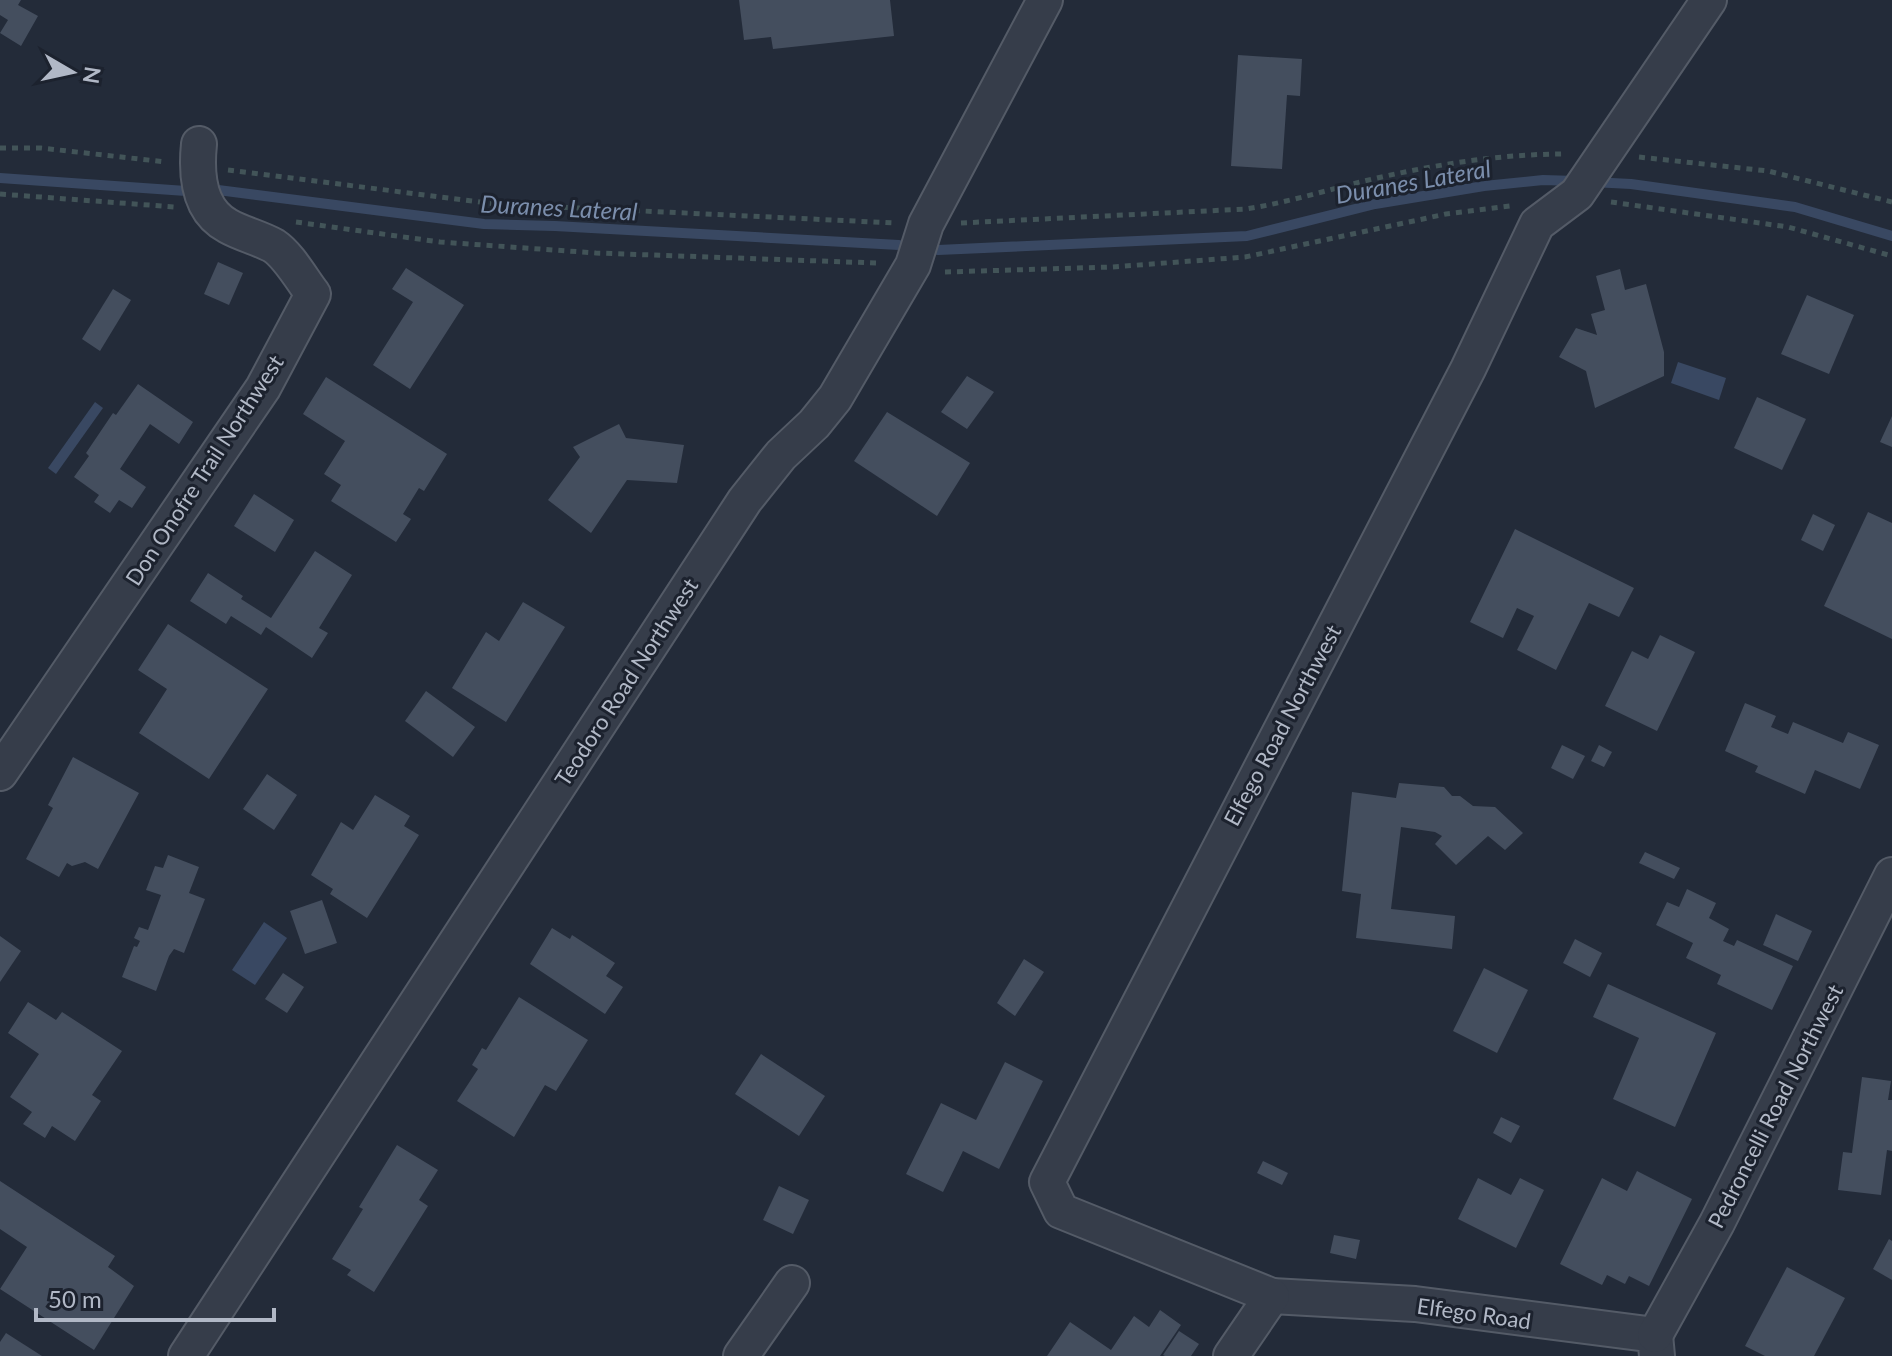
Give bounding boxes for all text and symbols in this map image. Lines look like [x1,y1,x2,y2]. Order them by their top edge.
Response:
north arrow [32,32,112,112]
text: N [78,65,107,86]
water label: Duranes Lateral [1333,153,1493,209]
water label: Duranes Lateral [480,188,639,226]
street label: Don Onofre Trail Northwest [119,350,289,590]
street label: Teodoro Road Northwest [549,573,703,791]
street label: Elfego Road Northwest [1218,620,1346,830]
street label: Pedroncelli Road Northwest [1702,980,1848,1232]
scale bar [36,1272,274,1322]
text: 50 m [48,1284,102,1313]
street label: Elfego Road [1415,1292,1533,1334]

